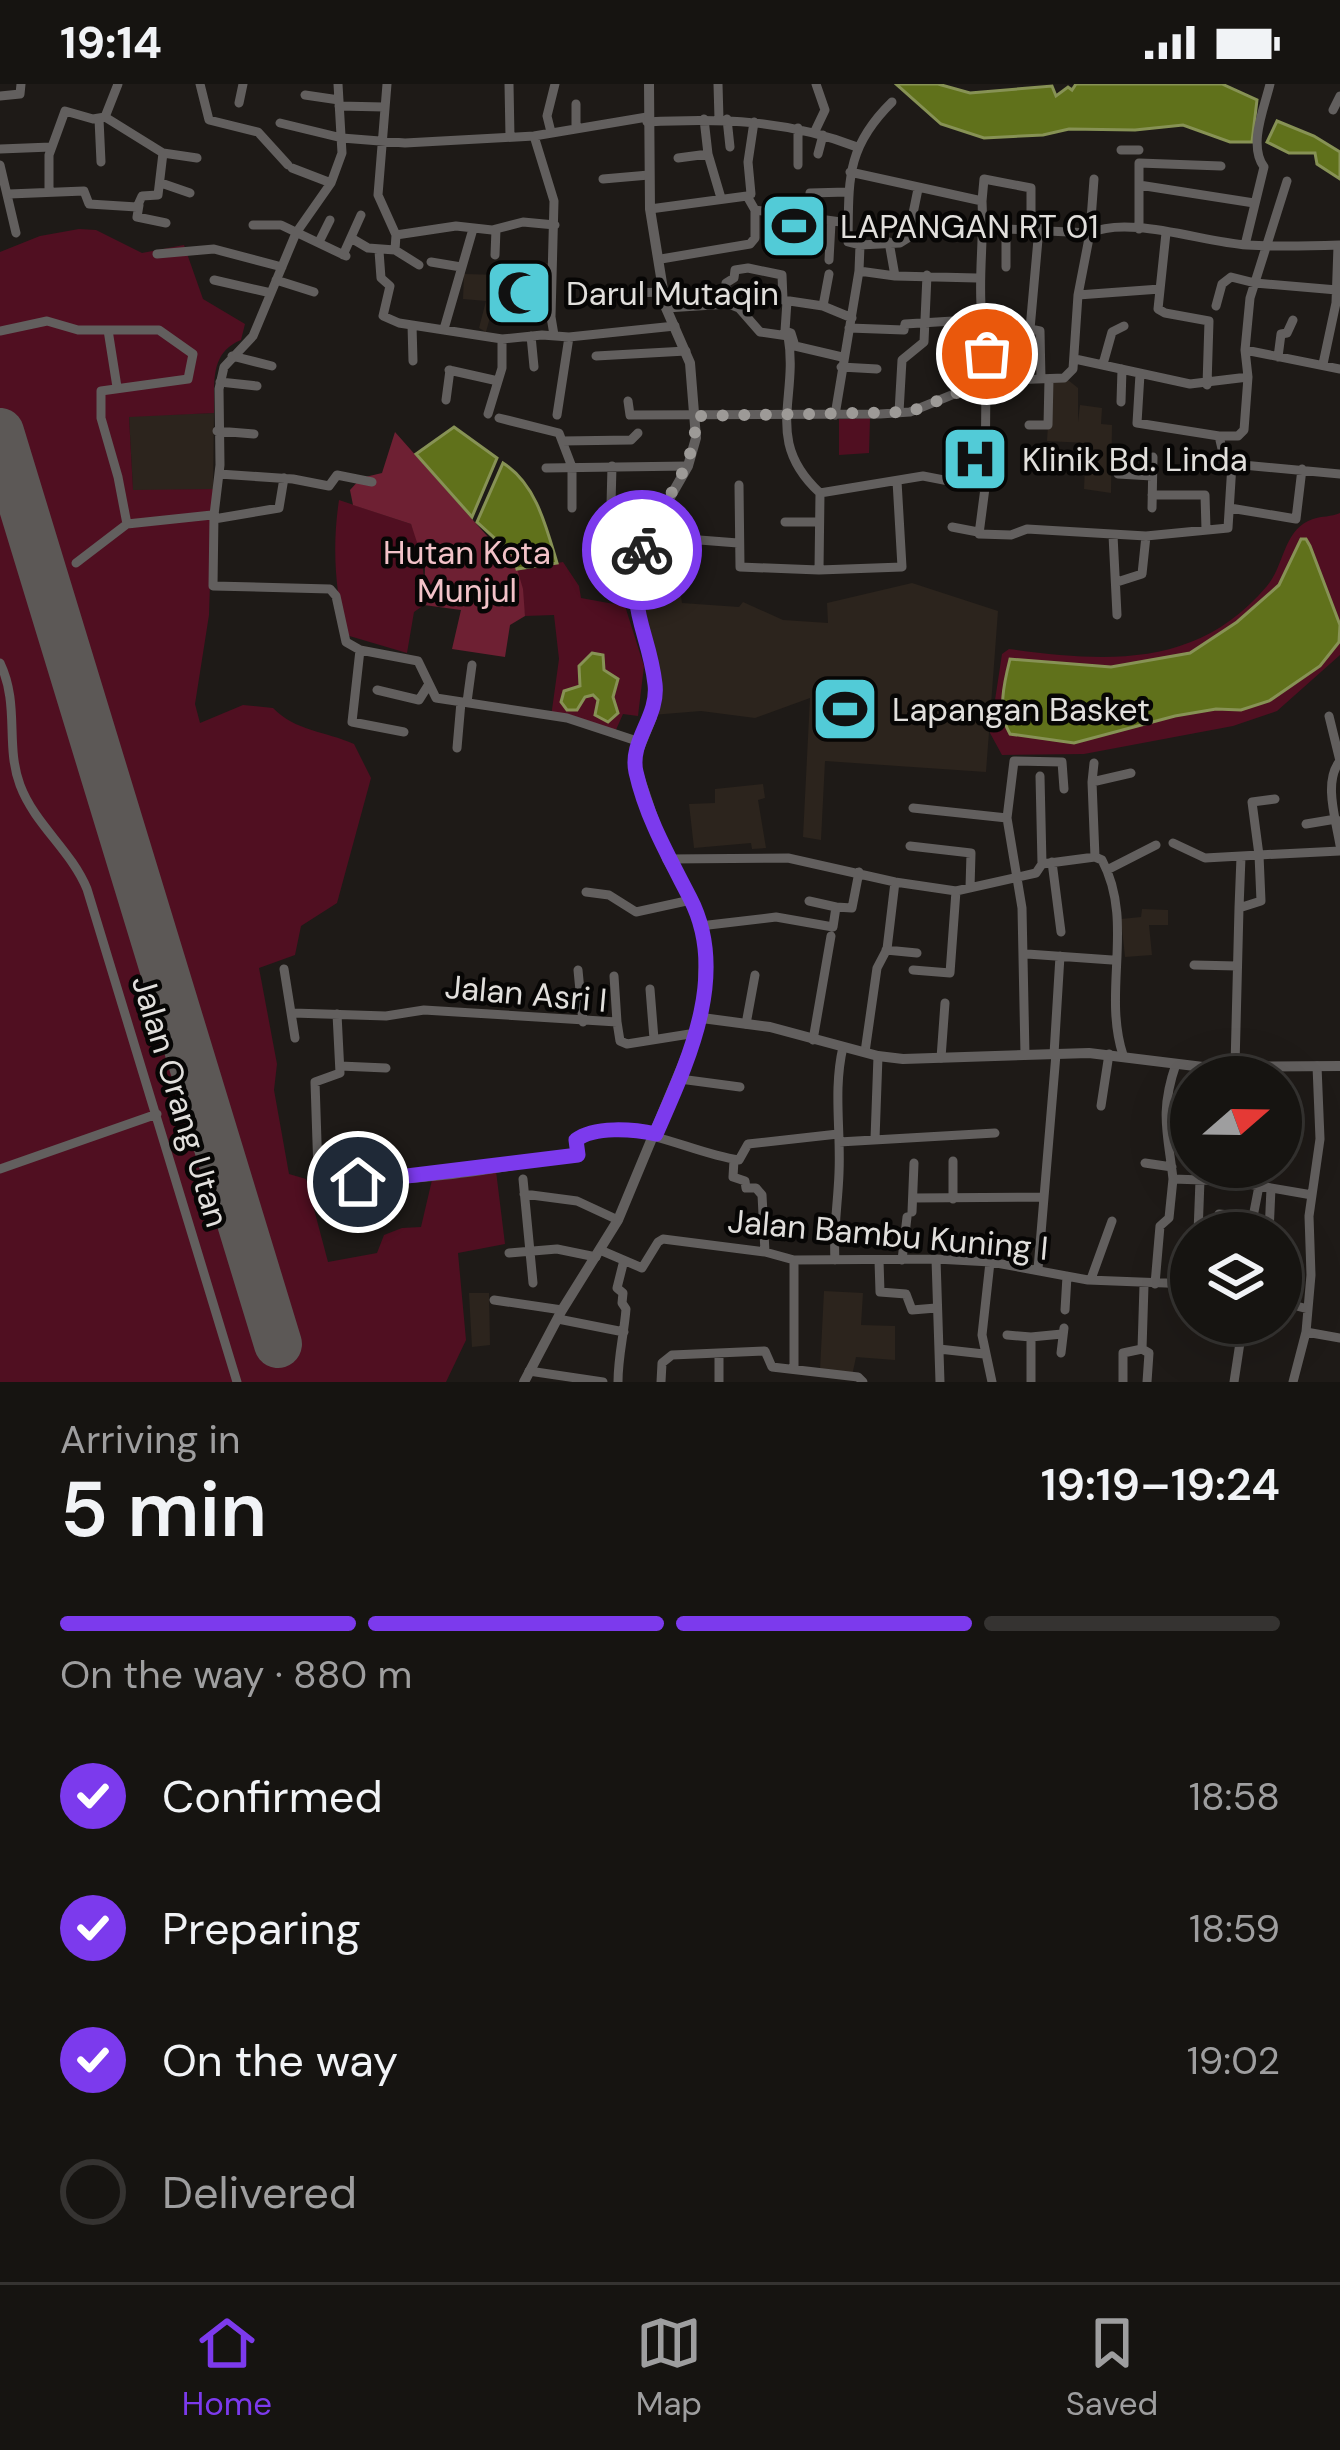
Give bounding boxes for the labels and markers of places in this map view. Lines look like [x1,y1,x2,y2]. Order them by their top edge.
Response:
sports icon: LAPANGAN RT 01 [759,191,829,261]
place label: LAPANGAN RT 01 [840,205,1099,248]
mosque icon: Darul Mutaqin [484,258,554,328]
place label: Darul Mutaqin [566,272,779,315]
pin [936,303,1038,405]
hospital icon: Klinik Bd. Linda [940,424,1010,494]
place label: Klinik Bd. Linda [1022,438,1248,481]
sports icon: Lapangan Basket [810,674,880,744]
place label: Lapangan Basket [892,688,1150,731]
pin [307,1131,409,1233]

